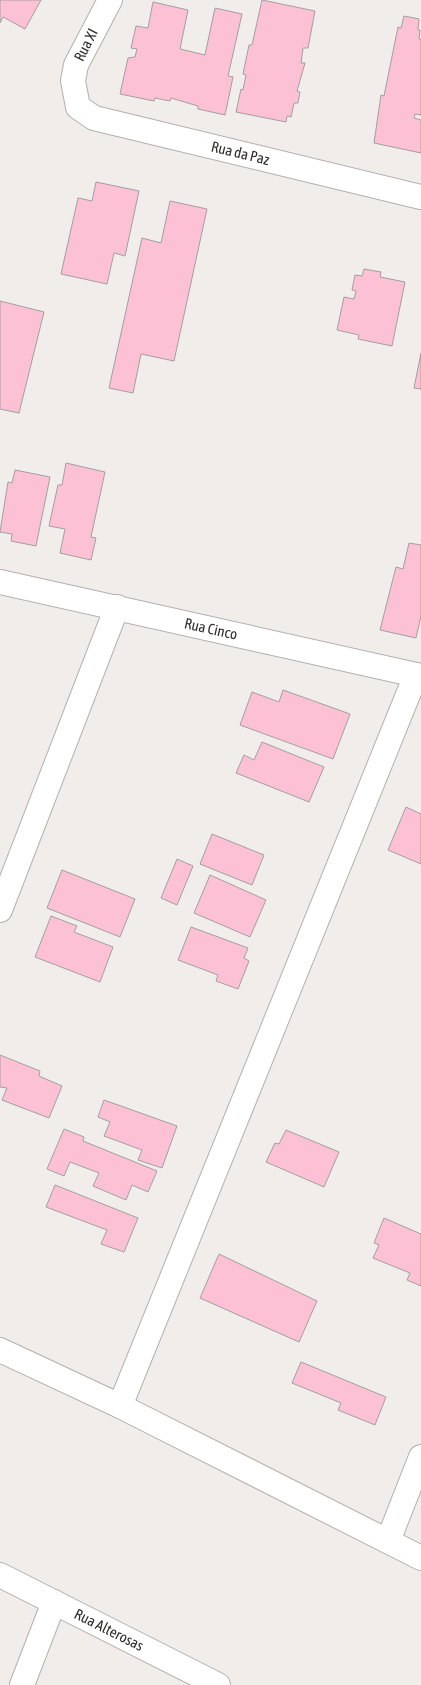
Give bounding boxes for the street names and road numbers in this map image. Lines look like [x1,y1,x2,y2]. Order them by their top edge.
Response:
street label: Rua XI [70,26,101,64]
street label: Rua da Paz [209,138,272,168]
street label: Rua Cinco [183,614,239,643]
street label: Rua Alterosas [72,1605,147,1654]

